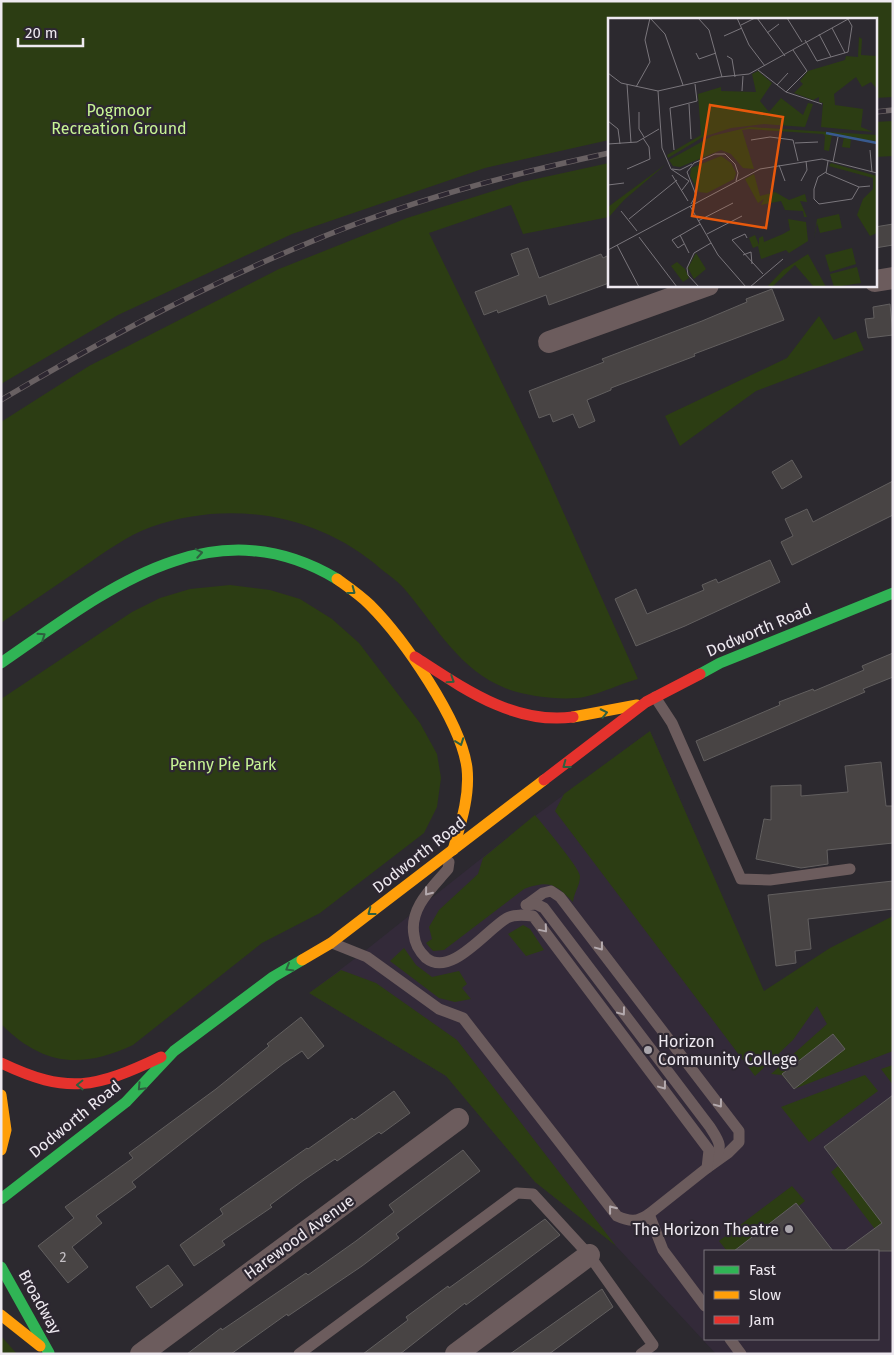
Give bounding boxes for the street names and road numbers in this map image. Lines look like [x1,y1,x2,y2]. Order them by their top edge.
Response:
street label: Dodworth Road [704,599,814,661]
street label: Dodworth Road [369,813,469,897]
street label: Dodworth Road [25,1076,125,1162]
street label: Harewood Avenue [240,1191,358,1283]
street label: Broadway [15,1267,65,1338]

